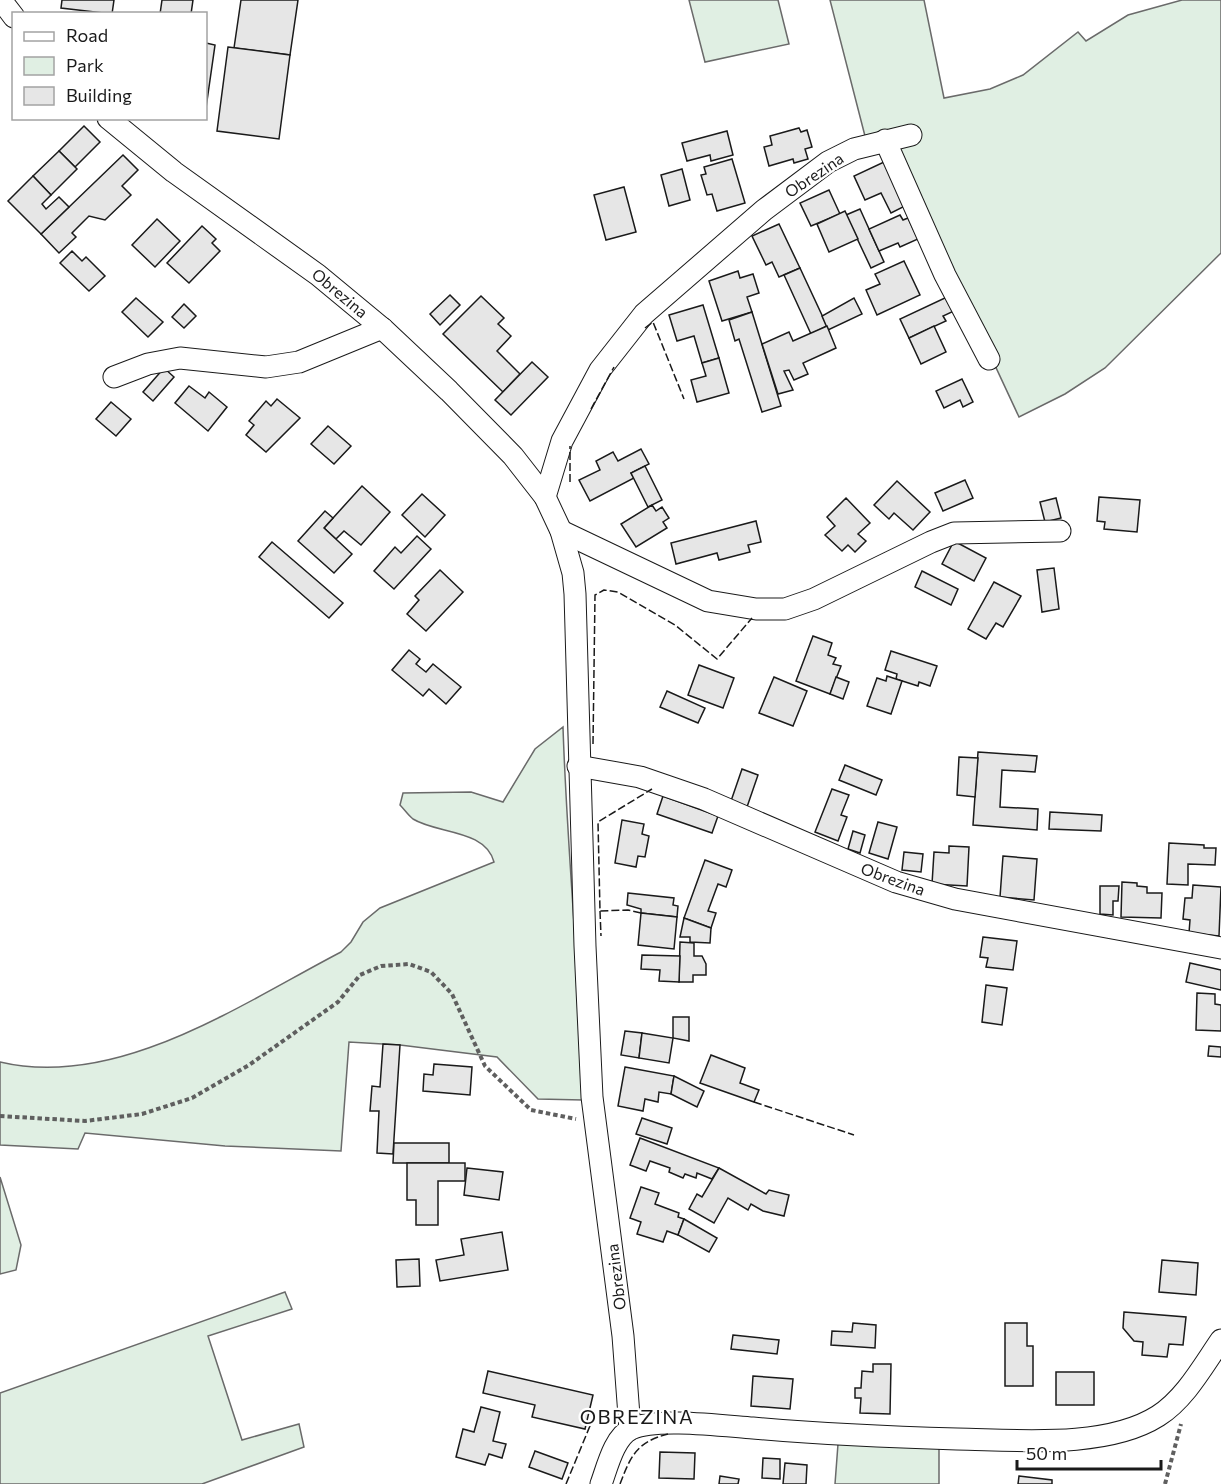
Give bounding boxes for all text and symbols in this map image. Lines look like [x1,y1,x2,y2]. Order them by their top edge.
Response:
legend [12,12,207,120]
text: Road [66,24,108,46]
text: Park [66,54,104,76]
text: Building [66,84,132,106]
street label: Obrezina [781,148,847,201]
street label: Obrezina [309,264,372,321]
street label: Obrezina [859,858,928,899]
street label: Obrezina [602,1243,629,1311]
district label: OBREZINA [580,1404,694,1428]
scale bar [1017,1433,1161,1471]
text: 50 m [1026,1442,1067,1464]

